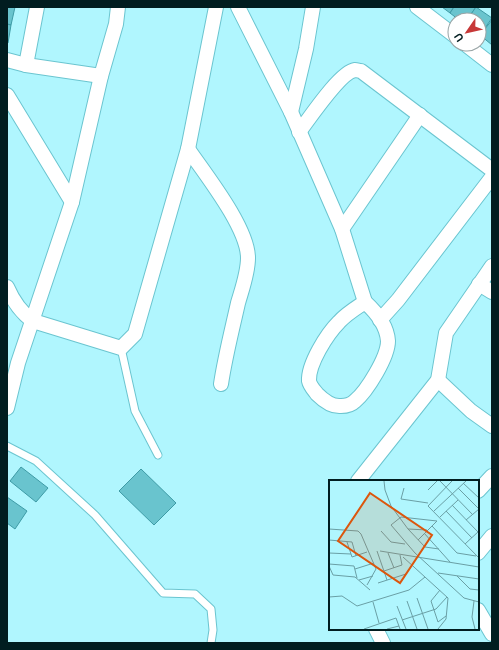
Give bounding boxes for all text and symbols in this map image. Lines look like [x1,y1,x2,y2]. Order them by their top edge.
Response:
north arrow [447,12,487,52]
text: U [451,30,467,44]
inset map [329,480,479,630]

